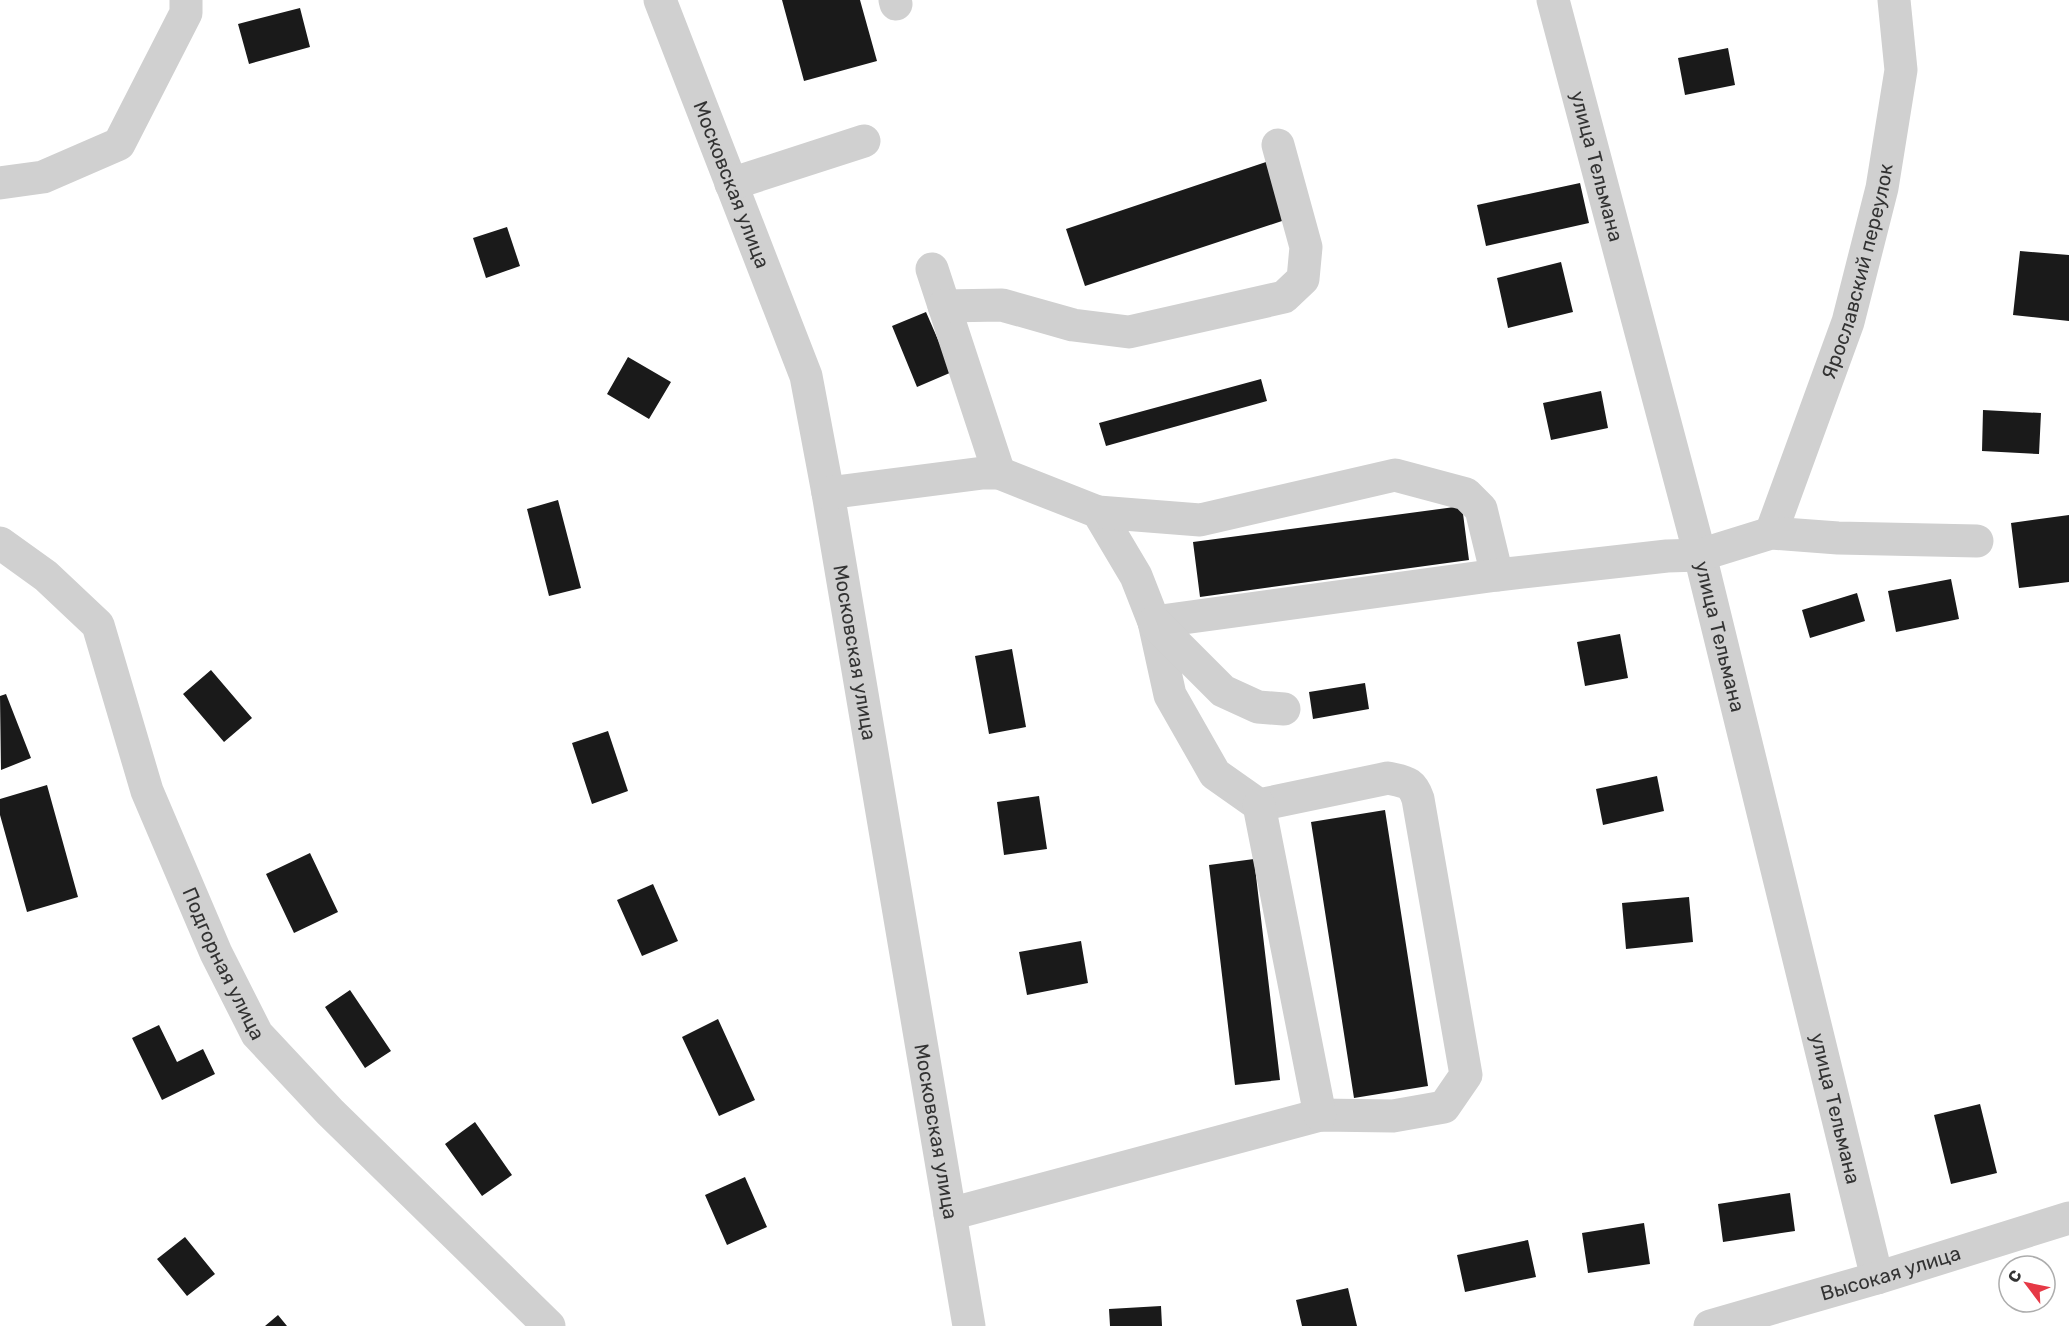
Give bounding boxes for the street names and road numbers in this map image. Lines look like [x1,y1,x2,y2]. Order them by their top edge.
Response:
street label: улица Тельмана [1566,88,1628,244]
street label: Московская улица [688,97,775,272]
street label: Ярославский переулок [1816,162,1898,382]
street label: улица Тельмана [1690,558,1750,714]
street label: Московская улица [828,563,882,742]
street label: Подгорная улица [177,884,270,1044]
street label: улица Тельмана [1805,1031,1866,1187]
street label: Московская улица [909,1042,963,1221]
street label: Высокая улица [1818,1241,1963,1306]

